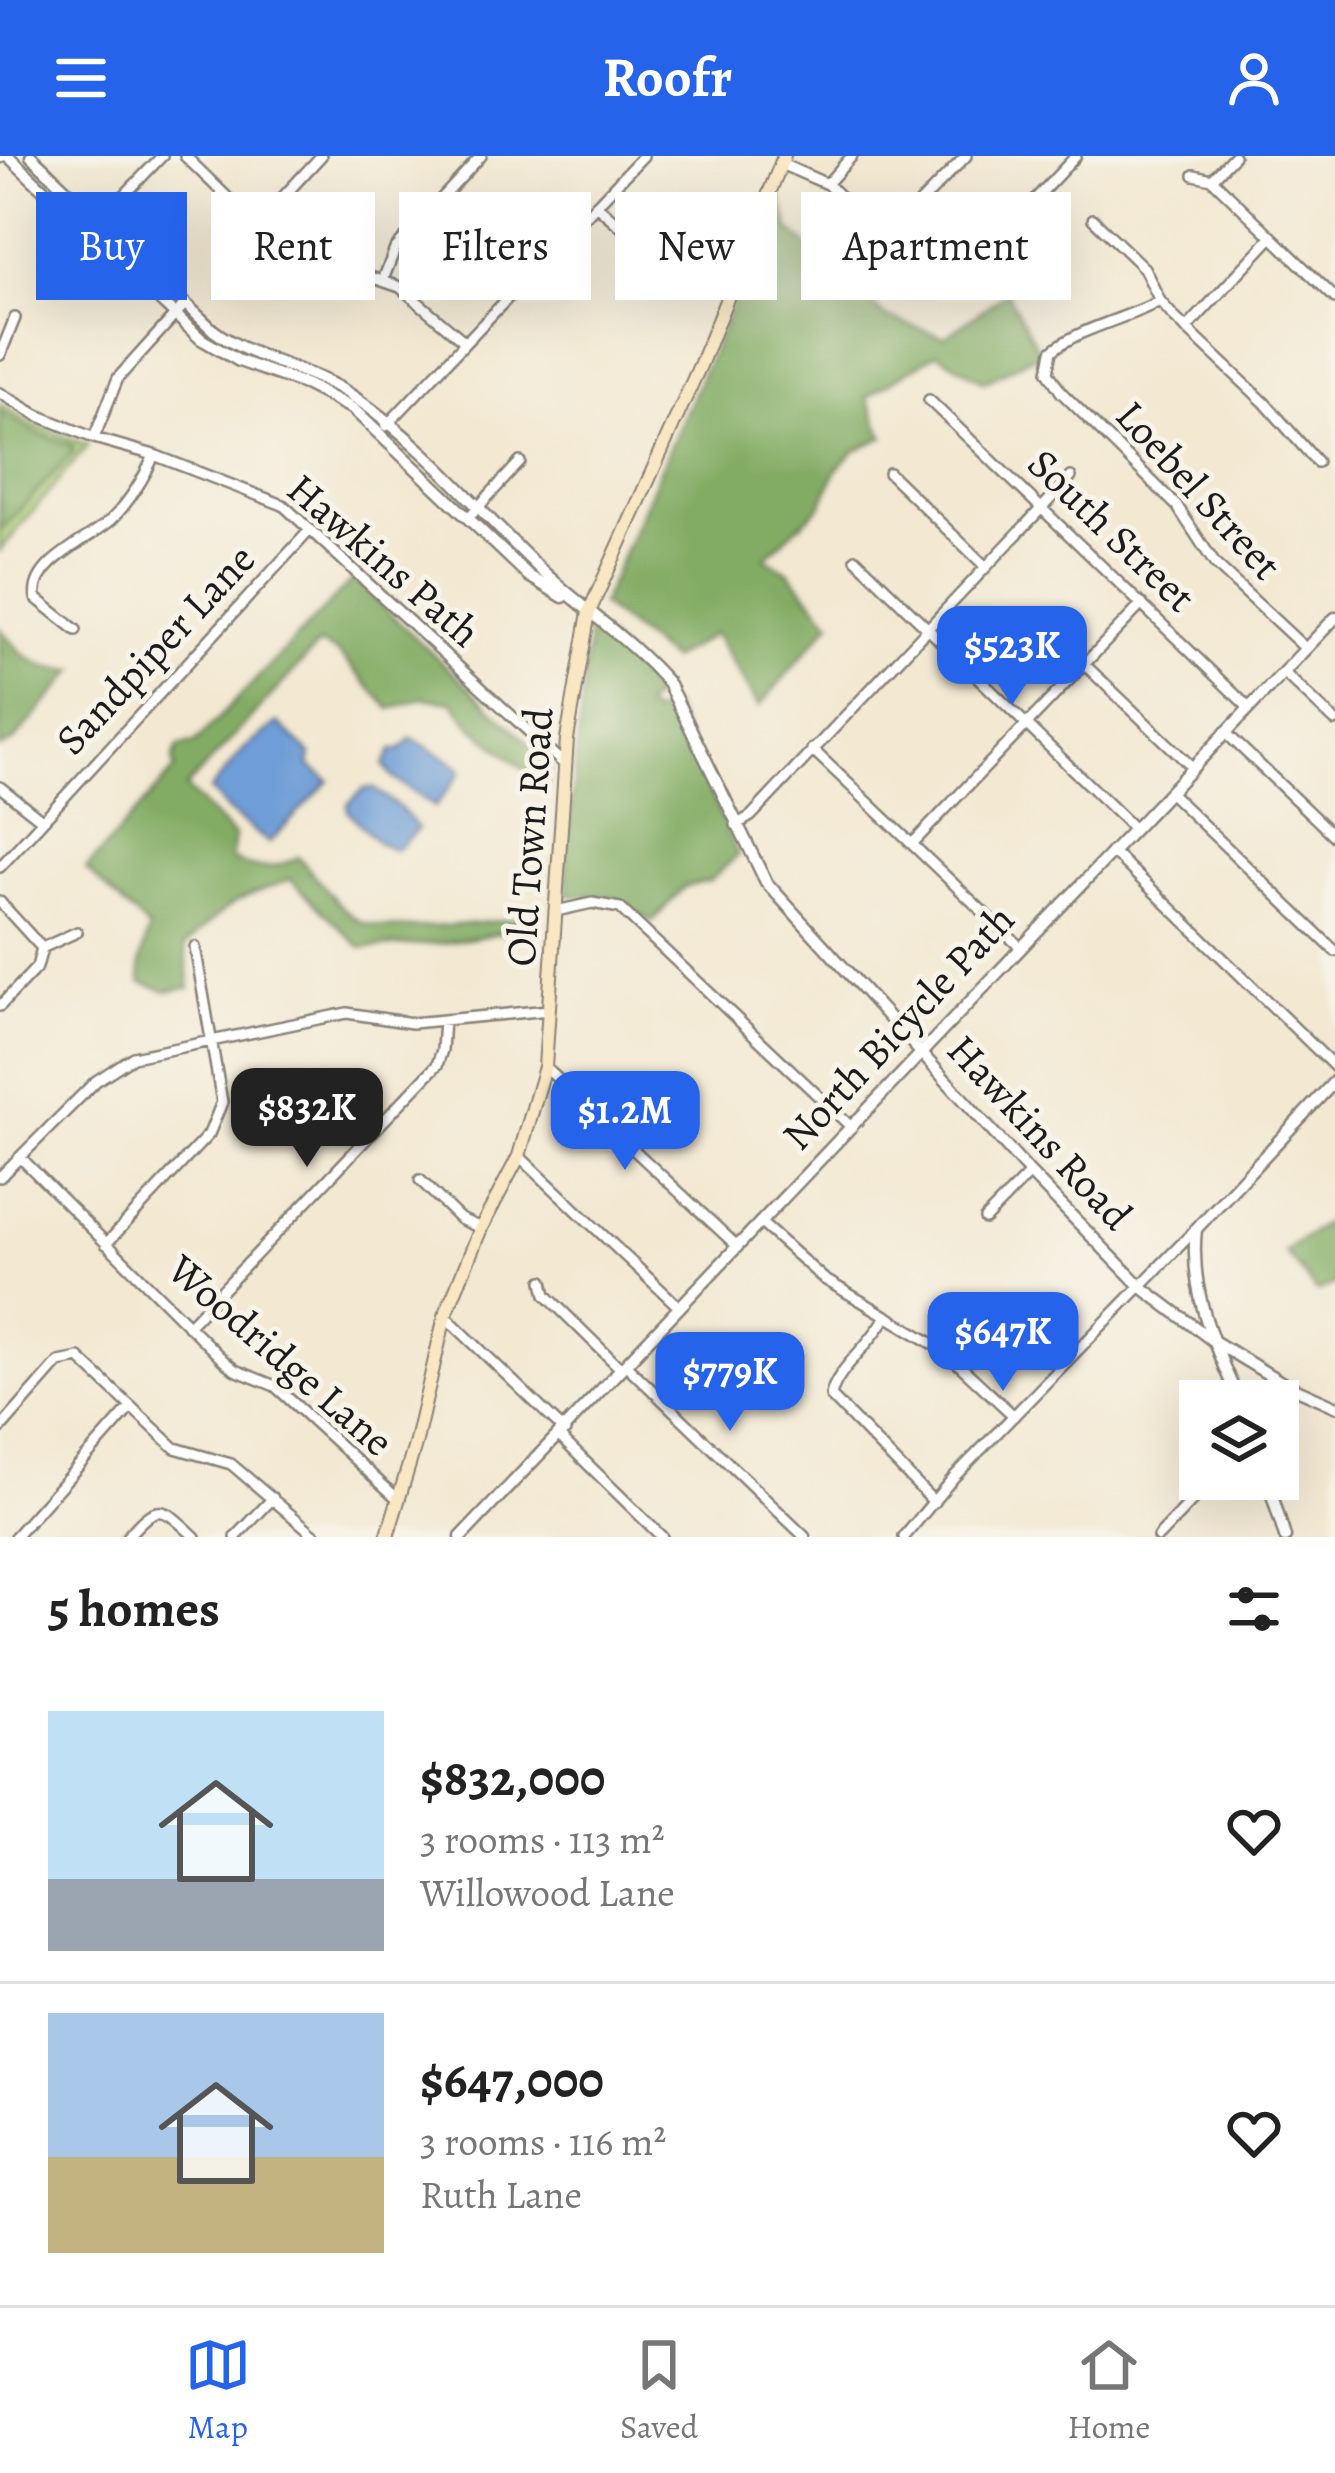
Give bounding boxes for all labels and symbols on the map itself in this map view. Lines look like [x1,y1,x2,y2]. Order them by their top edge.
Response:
street label: Loebel Street [1103,388,1295,592]
street label: South Street [1016,436,1208,625]
street label: Hawkins Path [275,460,493,660]
street label: Sandpiper Lane [43,531,267,767]
pin: $523K [928,606,1096,708]
street label: Old Town Road [492,705,567,968]
street label: North Bicycle Path [769,892,1027,1162]
street label: Hawkins Road [935,1022,1146,1242]
pin: $832K [223,1068,391,1170]
pin: $1.2M [541,1071,709,1173]
street label: Woodridge Lane [155,1240,406,1469]
pin: $647K [919,1292,1087,1394]
pin: $779K [646,1332,814,1434]

